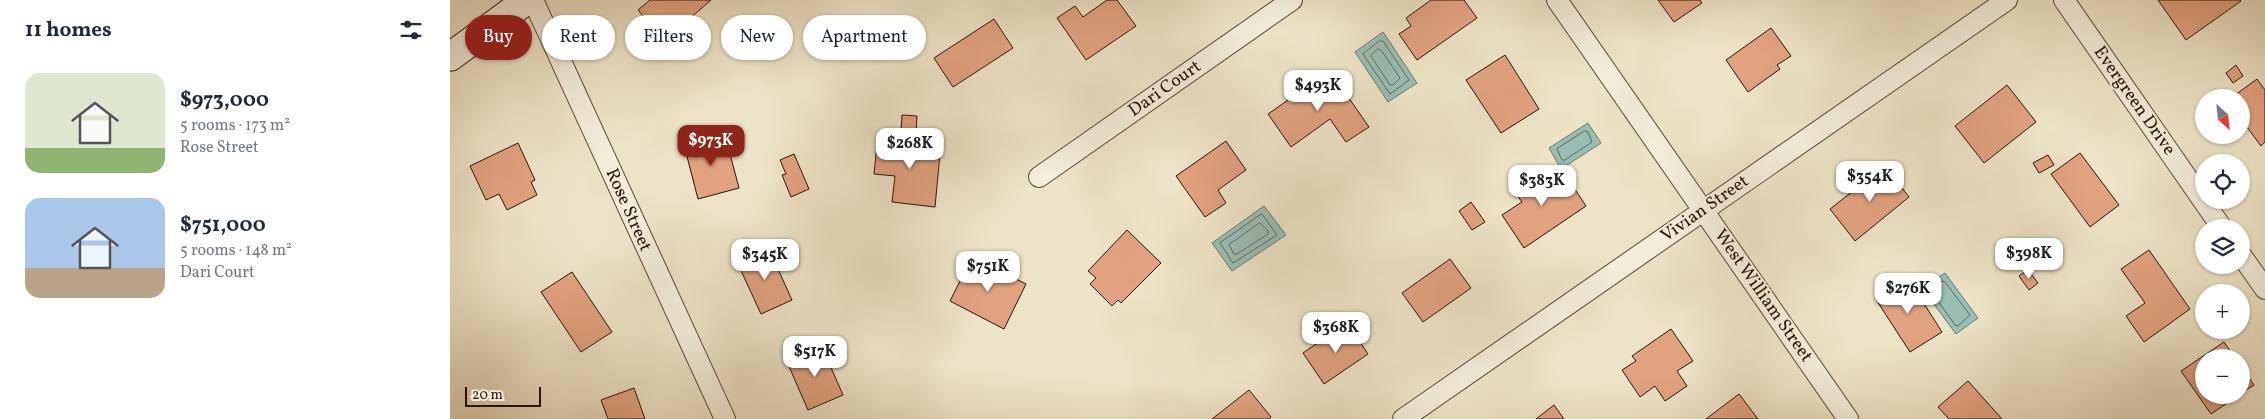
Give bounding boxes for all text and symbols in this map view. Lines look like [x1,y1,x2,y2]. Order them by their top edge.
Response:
chip: Buy [465,15,532,60]
chip: Rent [542,15,615,60]
chip: Filters [625,15,711,60]
chip: New [721,15,793,60]
chip: Apartment [803,15,926,60]
text: 11 homes [25,16,112,45]
icon: filters [397,16,425,44]
street label: Evergreen Drive [2087,41,2181,161]
street label: Dari Court [1123,55,1207,123]
pin: $493K [1283,70,1353,112]
text: $493K [1295,75,1341,97]
text: $973,000 [180,86,269,115]
north arrow [2195,89,2250,144]
map controls [2195,89,2250,404]
icon: home [65,93,125,153]
text: 5 rooms · 173 m² [180,115,290,137]
pin: $973K [676,124,746,167]
pin: $268K [875,128,945,170]
text: $973K [689,130,733,152]
text: $268K [887,133,933,155]
text: Rose Street [180,137,259,159]
button: locate [2195,154,2250,209]
pin: $354K [1835,160,1905,203]
street label: Rose Street [599,164,657,256]
pin: $383K [1507,164,1577,207]
text: $354K [1847,166,1893,188]
street label: Vivian Street [1656,169,1754,249]
text: $383K [1519,170,1565,192]
text: $751,000 [180,211,266,240]
icon: home [65,218,125,278]
button: layers [2195,219,2250,274]
street label: West William Street [1708,225,1818,367]
pin: $345K [730,238,800,281]
pin: $398K [1994,238,2064,280]
text: 5 rooms · 148 m² [180,240,292,262]
text: $398K [2006,243,2052,265]
text: $345K [742,244,788,266]
pin: $751K [953,250,1023,293]
text: $751K [967,256,1009,278]
text: Dari Court [180,262,255,284]
pin: $276K [1873,272,1943,315]
text: $276K [1886,278,1930,300]
button: + [2195,284,2250,339]
pin: $368K [1301,312,1371,354]
text: $368K [1313,317,1359,339]
pin: $517K [780,336,850,378]
text: $517K [794,341,836,363]
button: − [2195,349,2250,404]
scale bar [465,384,541,407]
text: 20 m [472,386,503,405]

